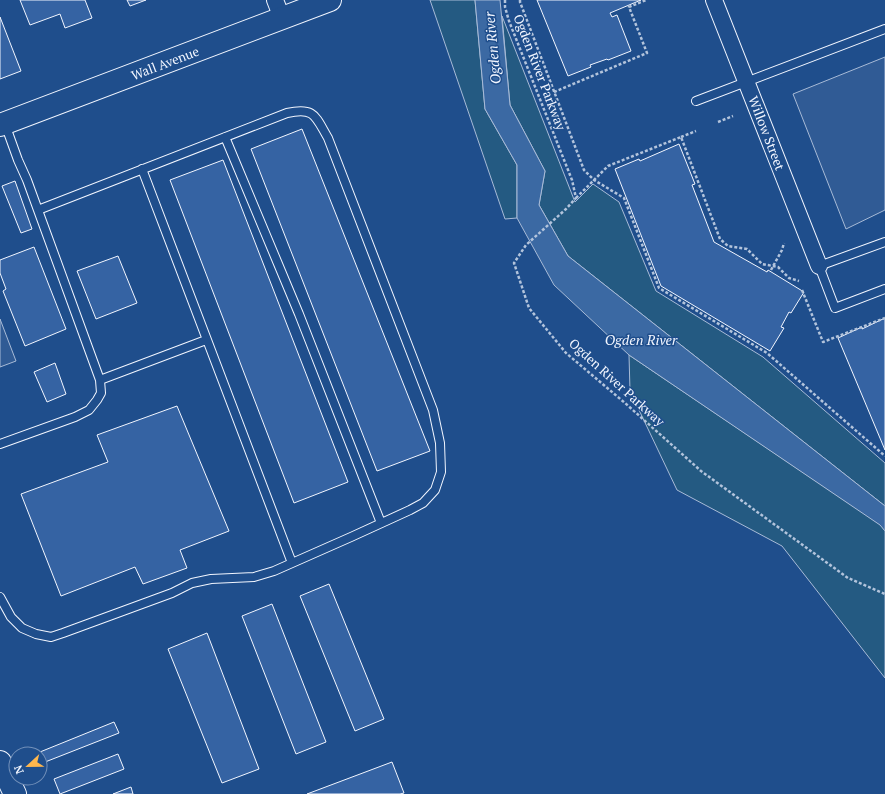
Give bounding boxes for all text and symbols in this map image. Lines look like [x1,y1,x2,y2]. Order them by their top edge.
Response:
water label: Ogden River [479,10,505,85]
street label: Ogden River Parkway [510,11,571,133]
street label: Wall Avenue [129,42,201,84]
street label: Willow Street [745,93,789,173]
water label: Ogden River [605,330,678,349]
street label: Ogden River Parkway [565,334,669,430]
north arrow [8,746,48,786]
text: N [10,763,27,776]

